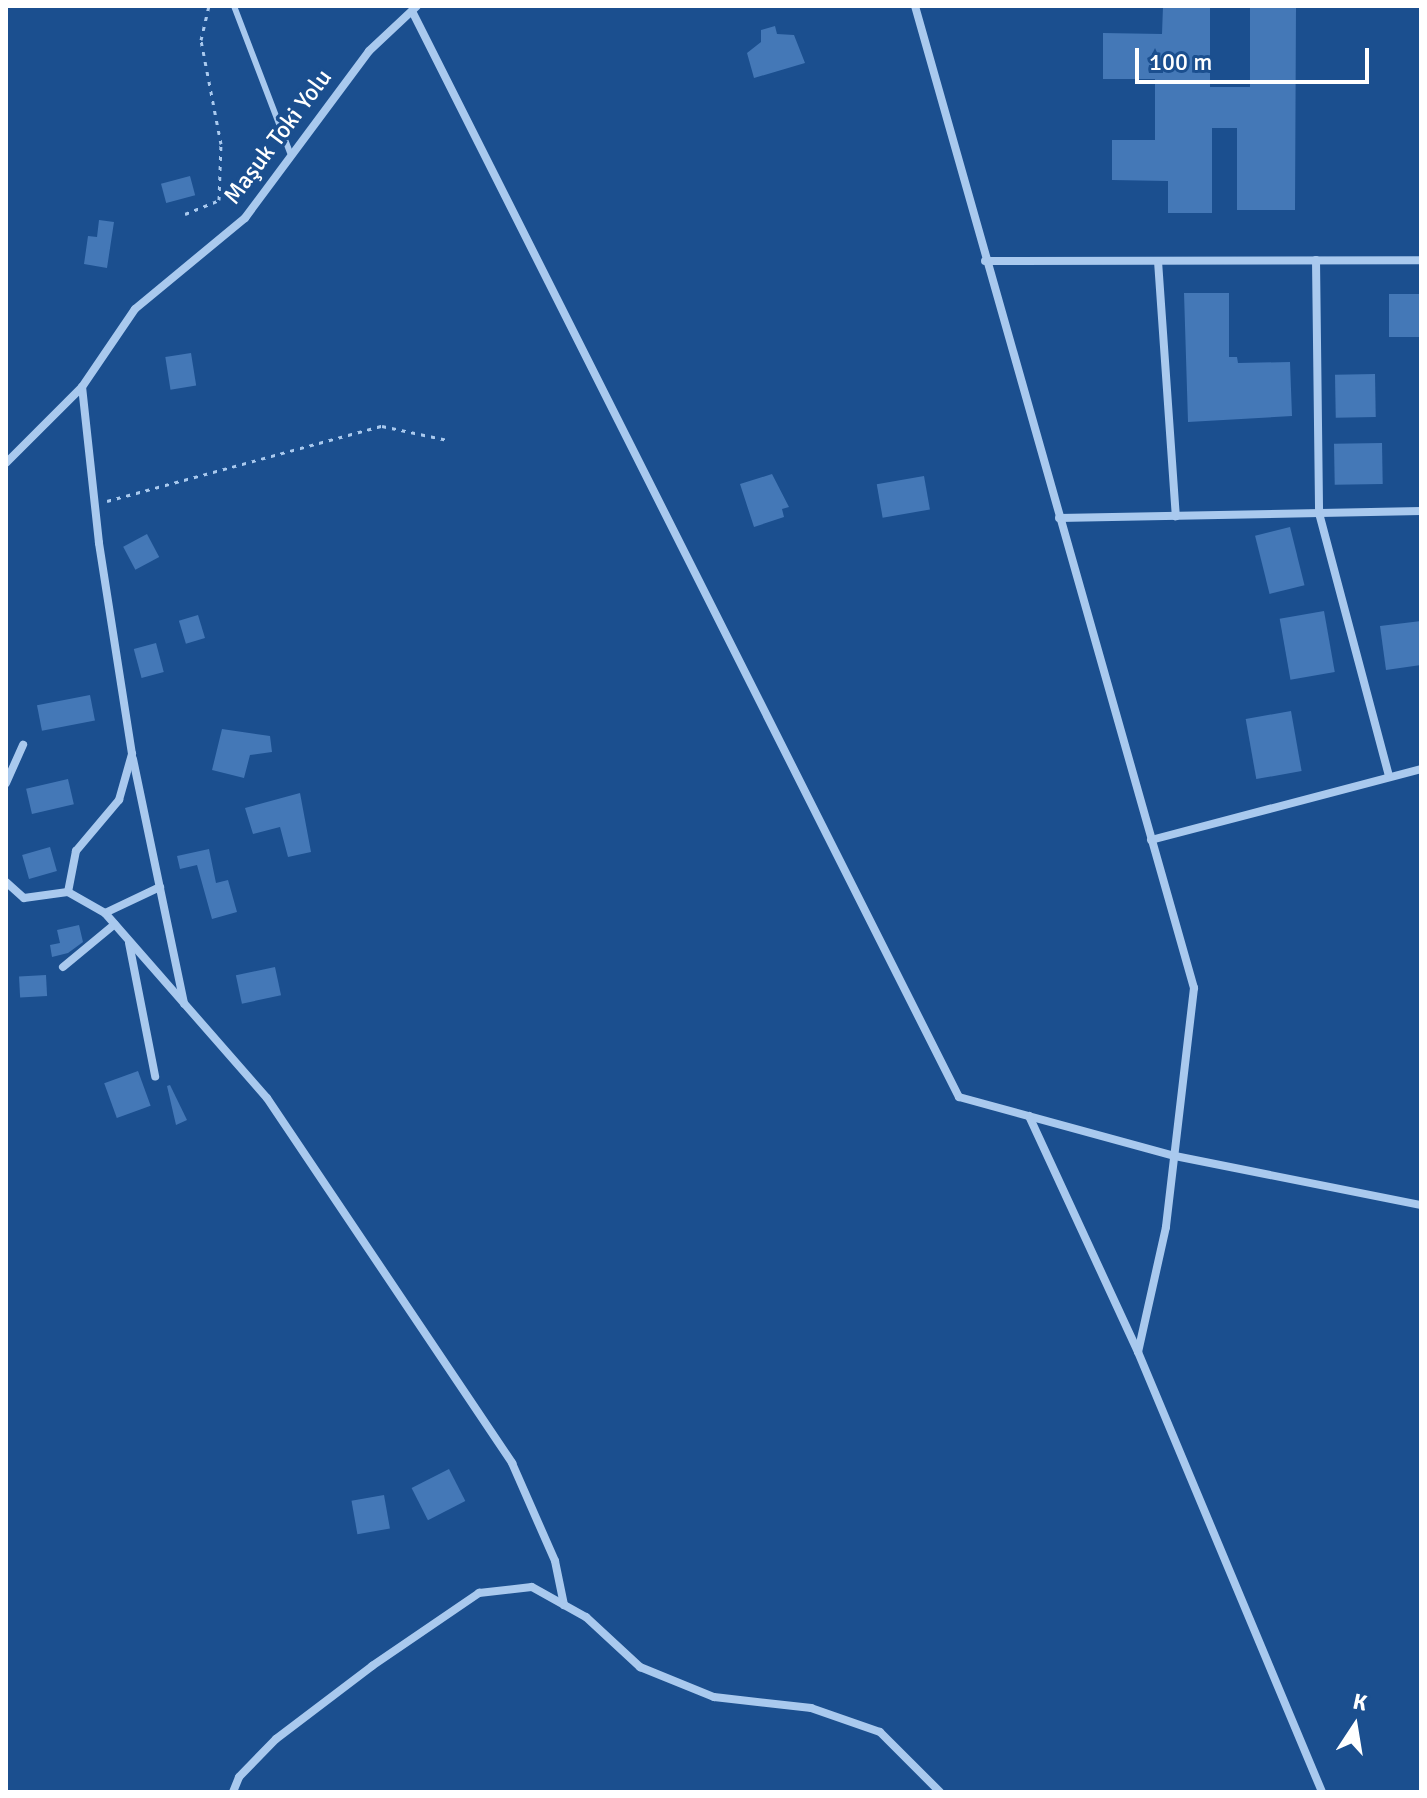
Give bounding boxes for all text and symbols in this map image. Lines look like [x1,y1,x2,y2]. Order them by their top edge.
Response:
scale bar [1139,32,1373,82]
text: 100 m [1149,47,1212,77]
street label: Maşuk Toki Yolu [218,64,338,210]
north arrow [1315,1686,1395,1766]
text: K [1351,1687,1370,1717]

